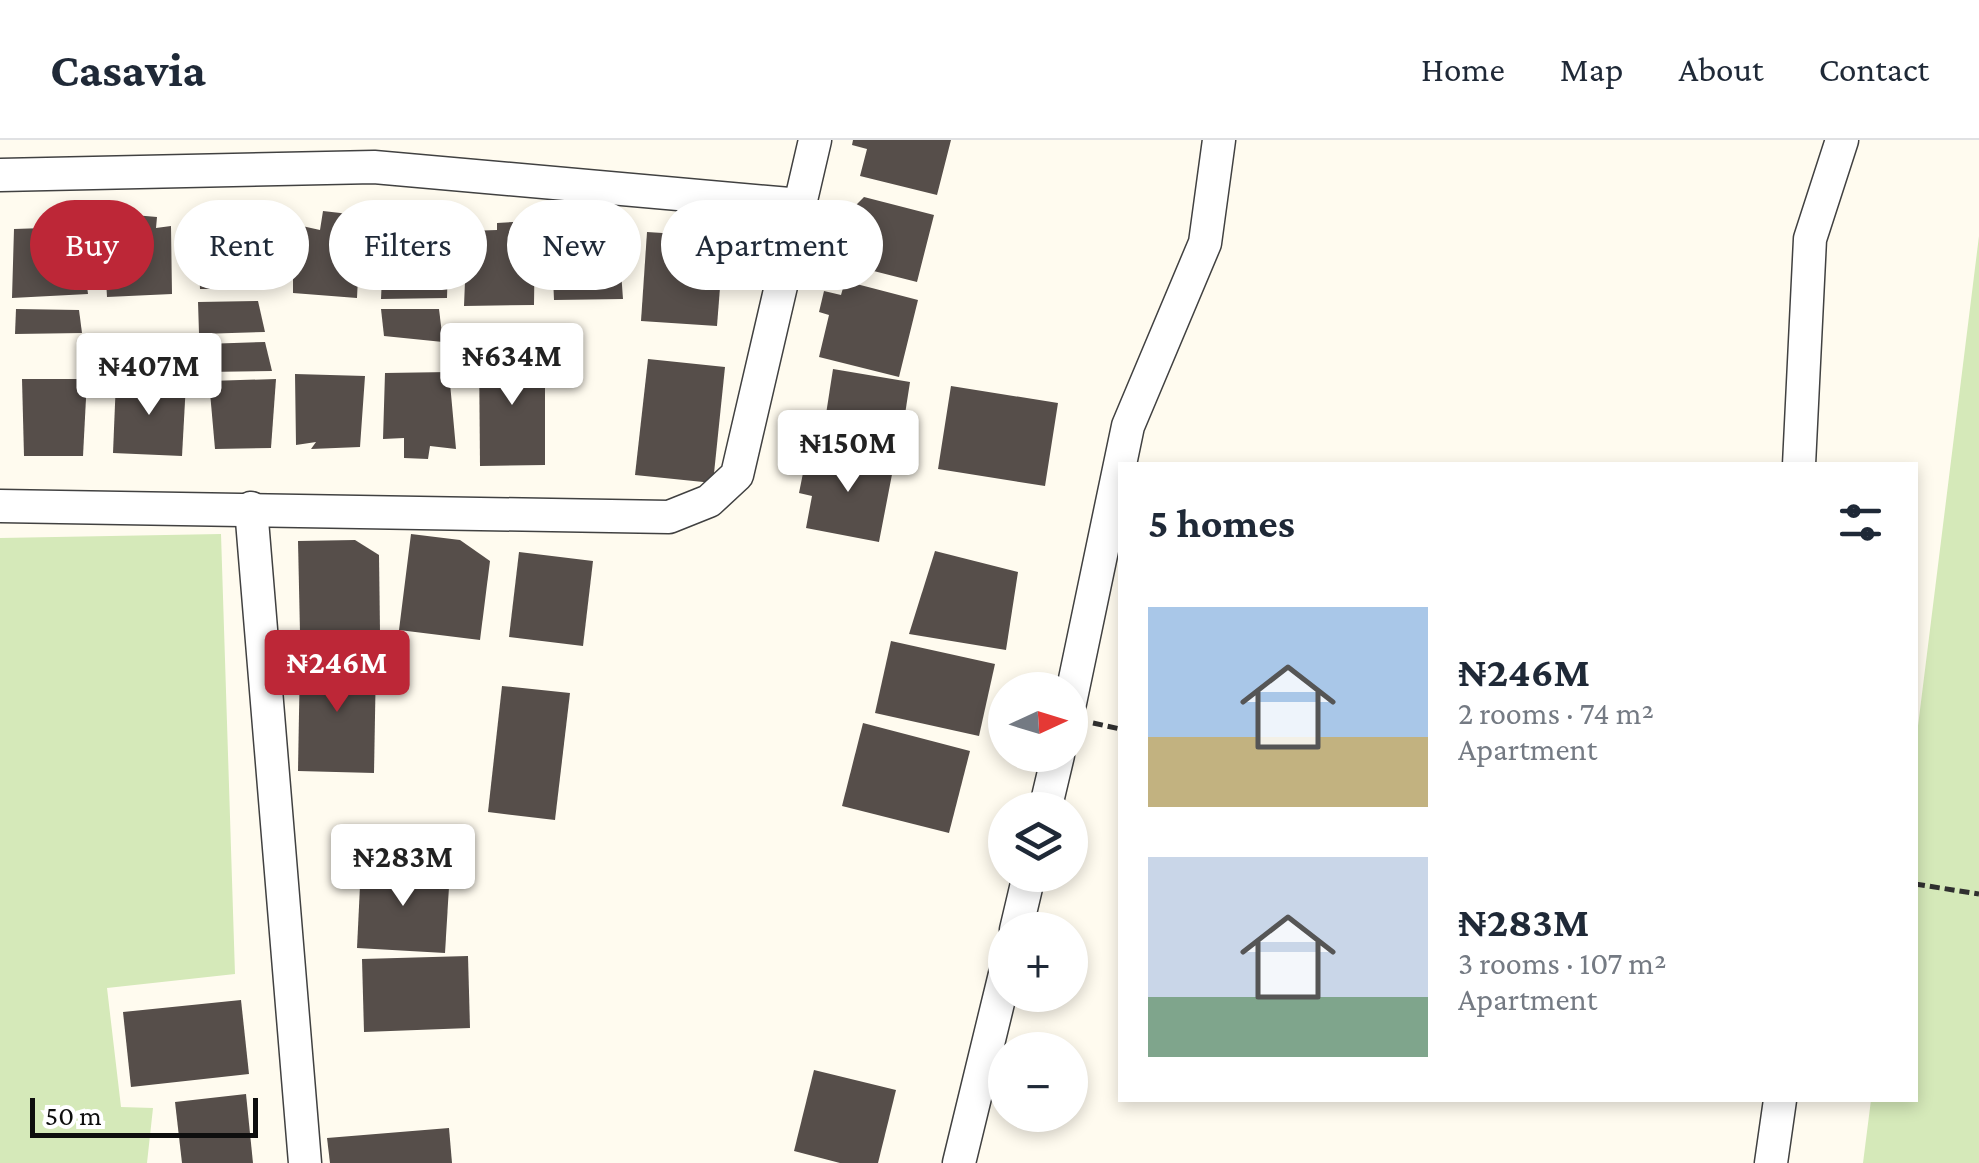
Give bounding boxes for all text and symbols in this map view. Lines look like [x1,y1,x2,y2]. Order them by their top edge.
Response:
text: Casavia [50,43,206,96]
text: Home [1421,50,1505,89]
text: Map [1560,50,1623,89]
text: About [1678,50,1764,89]
text: Contact [1819,50,1929,89]
chip: Buy [30,200,154,290]
chip: Rent [174,200,309,290]
chip: Filters [329,200,487,290]
chip: New [507,200,641,290]
chip: Apartment [661,200,883,290]
pin: ₦634M [442,323,582,408]
pin: ₦407M [79,333,219,418]
text: ₦634M [462,337,562,373]
text: ₦407M [98,347,200,383]
pin: ₦150M [778,410,918,495]
text: ₦150M [800,424,896,460]
icon: filters [1833,495,1888,550]
text: 5 homes [1148,499,1295,546]
pin: ₦246M [267,630,407,715]
text: ₦246M [287,644,387,680]
icon: home [1228,647,1348,767]
text: ₦246M [1458,648,1590,695]
north arrow [988,672,1088,772]
map controls [988,672,1088,1132]
text: 2 rooms · 74 m² [1458,695,1654,731]
text: Apartment [1458,731,1597,767]
button: layers [988,792,1088,892]
pin: ₦283M [333,824,473,909]
text: ₦283M [353,838,453,874]
icon: home [1228,897,1348,1017]
text: ₦283M [1458,898,1589,945]
button: + [988,912,1088,1012]
text: 3 rooms · 107 m² [1458,945,1667,981]
text: Apartment [1458,981,1597,1017]
button: − [988,1032,1088,1132]
scale bar [30,1093,258,1138]
text: 50 m [45,1100,102,1131]

